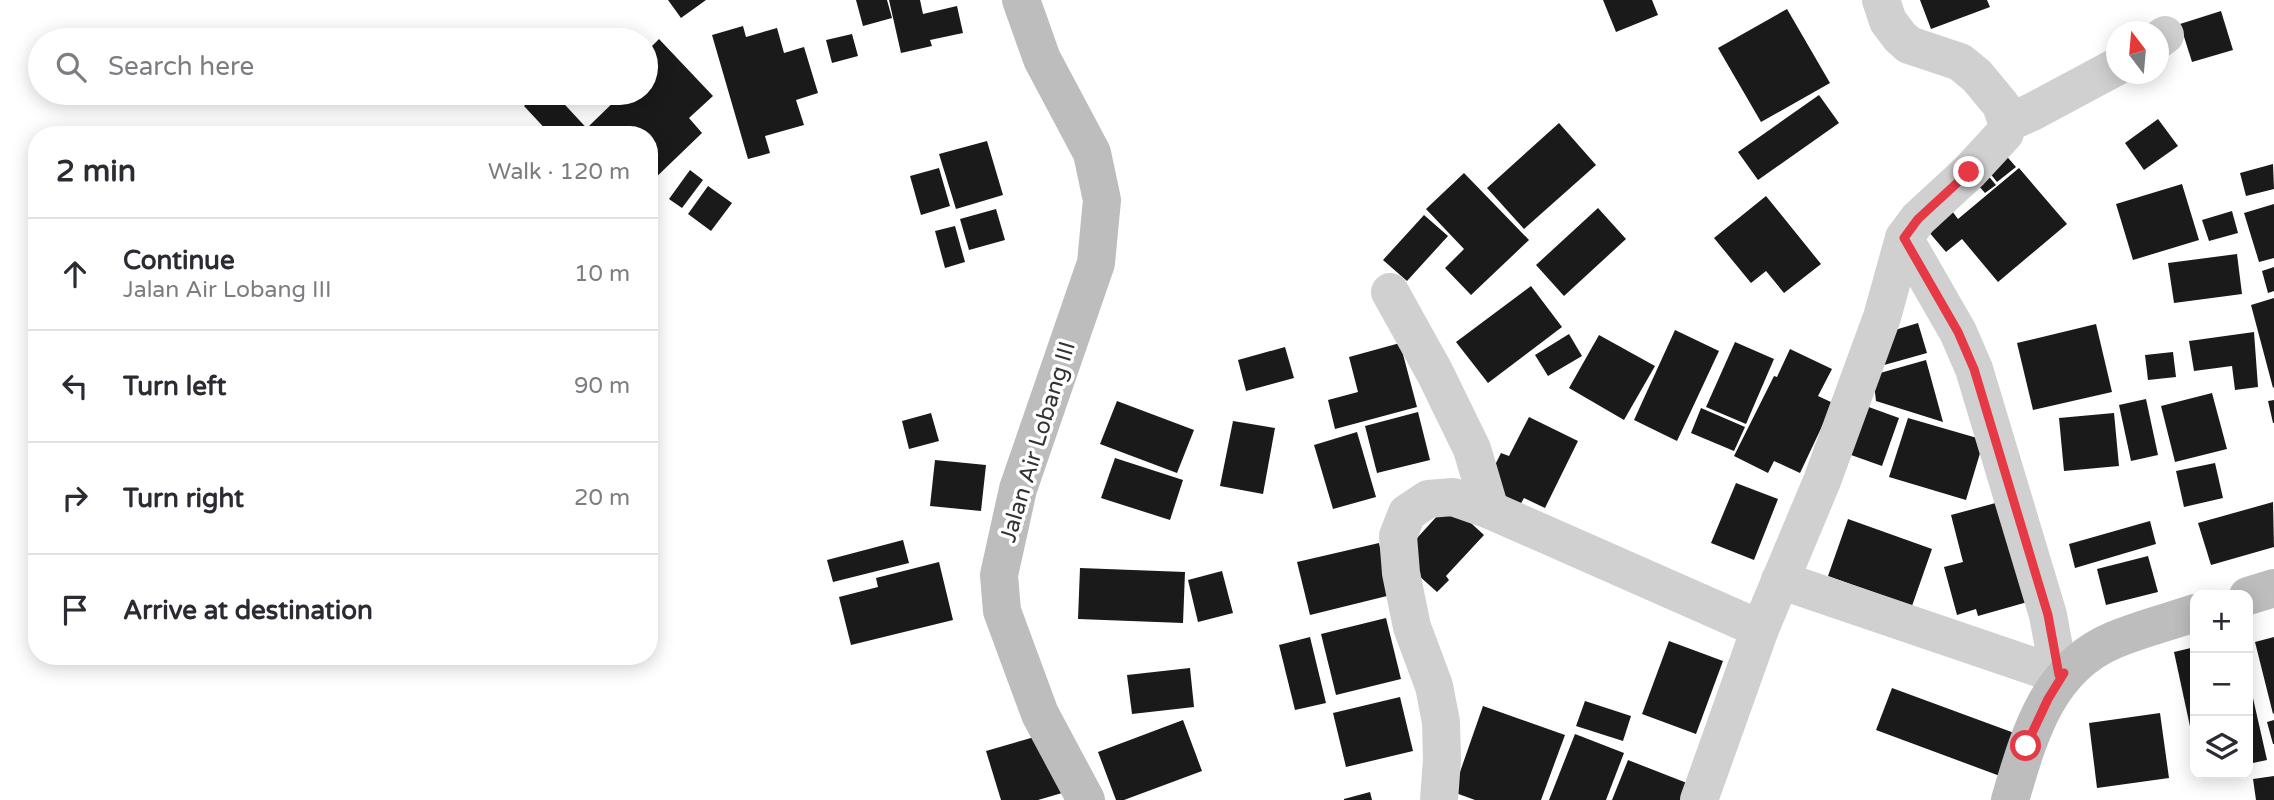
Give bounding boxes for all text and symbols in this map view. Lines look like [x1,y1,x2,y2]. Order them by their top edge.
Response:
north arrow [2106,21,2169,84]
search box [28,28,658,105]
icon: search [52,48,90,86]
text: Search here [108,51,254,82]
text: 2 min [56,153,136,190]
route end [1953,156,1984,187]
text: Walk · 120 m [488,158,630,186]
text: Continue [123,245,235,276]
icon: ahead [56,255,94,293]
text: 10 m [574,260,630,288]
text: Jalan Air Lobang III [123,276,332,304]
street label: Jalan Air Lobang III [994,338,1082,546]
icon: left [56,367,94,405]
text: Turn left [123,371,226,402]
text: 90 m [574,372,630,400]
icon: right [56,479,94,517]
text: Turn right [123,483,244,514]
text: 20 m [574,484,630,512]
map controls [2190,590,2253,779]
button: + [2190,590,2253,653]
icon: arrive [56,591,94,629]
text: Arrive at destination [123,595,373,626]
button: − [2190,653,2253,716]
button: layers [2190,716,2253,779]
route start [2010,730,2041,761]

